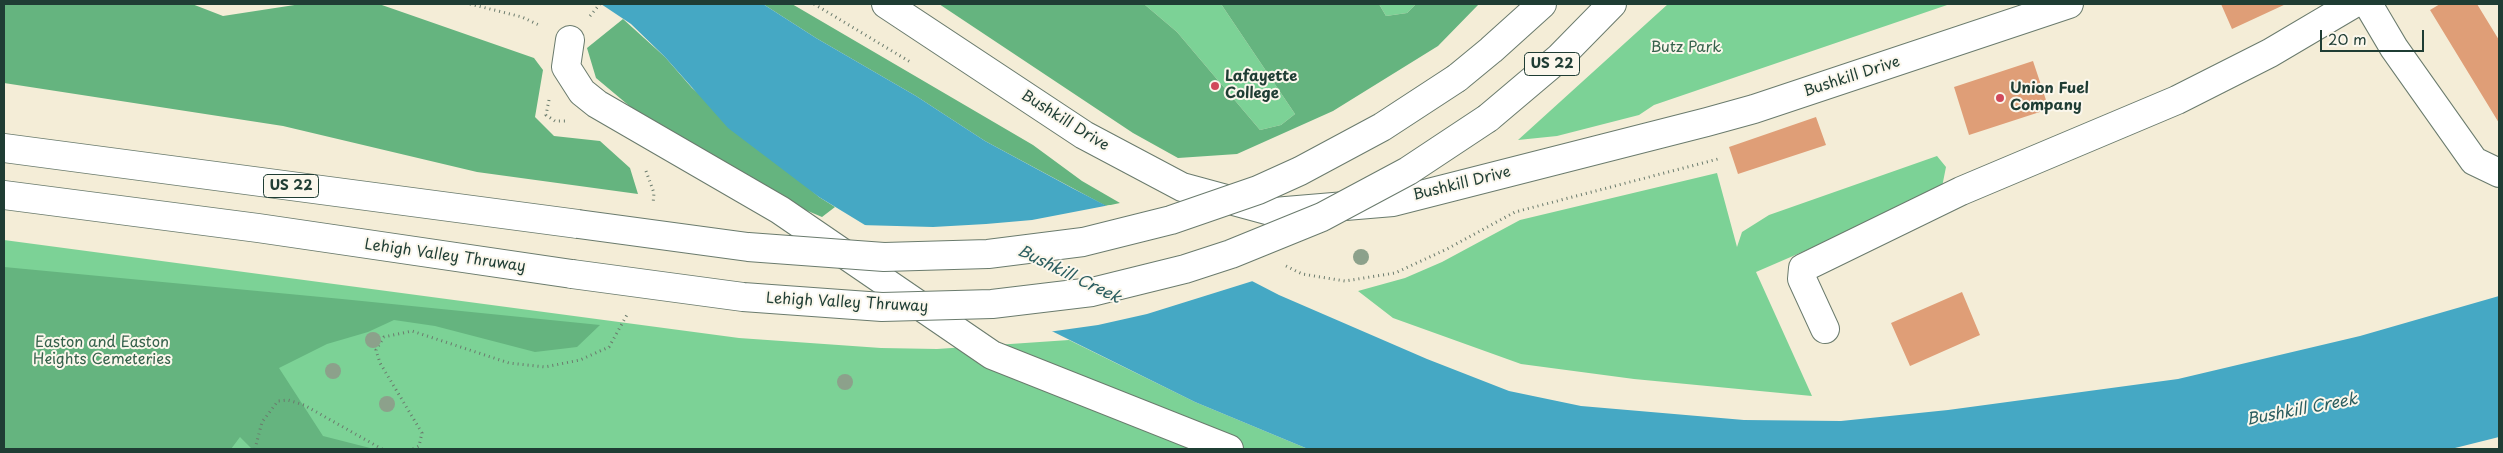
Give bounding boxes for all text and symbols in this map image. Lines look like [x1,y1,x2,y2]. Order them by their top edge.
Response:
scale bar [2323,20,2427,52]
text: 20 m [2328,27,2367,50]
park label: Butz Park [1651,39,1721,57]
road number: US 22 [1524,52,1580,76]
street label: Bushkill Drive [1802,53,1902,101]
place label: Lafayette College [1225,68,1297,103]
marker: Lafayette College [1209,80,1221,92]
place label: Union Fuel Company [2010,80,2089,115]
street label: Bushkill Drive [1018,87,1112,155]
marker: Union Fuel Company [1994,92,2006,104]
street label: Bushkill Drive [1411,163,1513,205]
road number: US 22 [264,175,318,198]
street label: Lehigh Valley Thruway [363,236,527,276]
water label: Bushkill Creek [1014,242,1124,308]
street label: Lehigh Valley Thruway [765,290,929,316]
park label: Easton and Easton Heights Cemeteries [33,334,171,369]
water label: Bushkill Creek [2245,390,2359,430]

